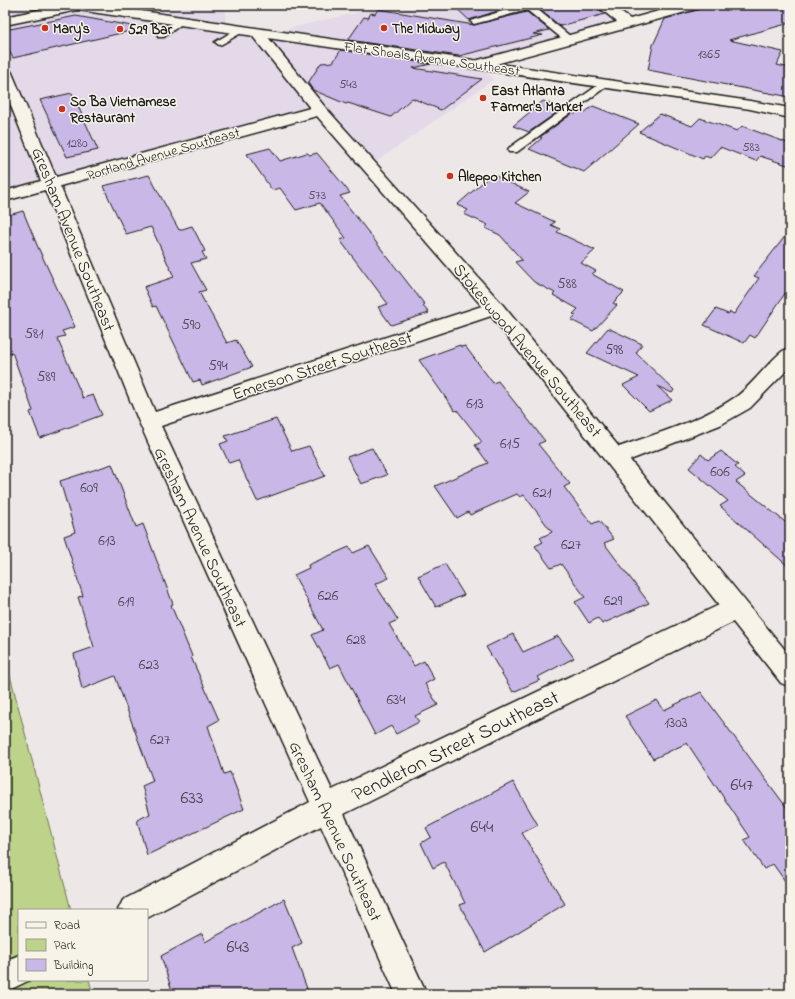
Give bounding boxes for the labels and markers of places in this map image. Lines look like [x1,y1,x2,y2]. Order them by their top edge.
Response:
place label: Mary's [53,19,90,42]
place label: The Midway [392,19,460,42]
place label: 529 Bar [128,20,173,41]
marker: Mary's [40,23,50,33]
marker: The Midway [379,23,389,33]
marker: 529 Bar [115,24,125,34]
place label: East Atlanta Farmer's Market [490,81,583,118]
place label: So Ba Vietnamese Restaurant [69,92,177,129]
marker: East Atlanta Farmer's Market [478,93,488,103]
marker: So Ba Vietnamese Restaurant [57,104,67,114]
place label: Aleppo Kitchen [458,167,541,188]
marker: Aleppo Kitchen [445,171,455,181]

